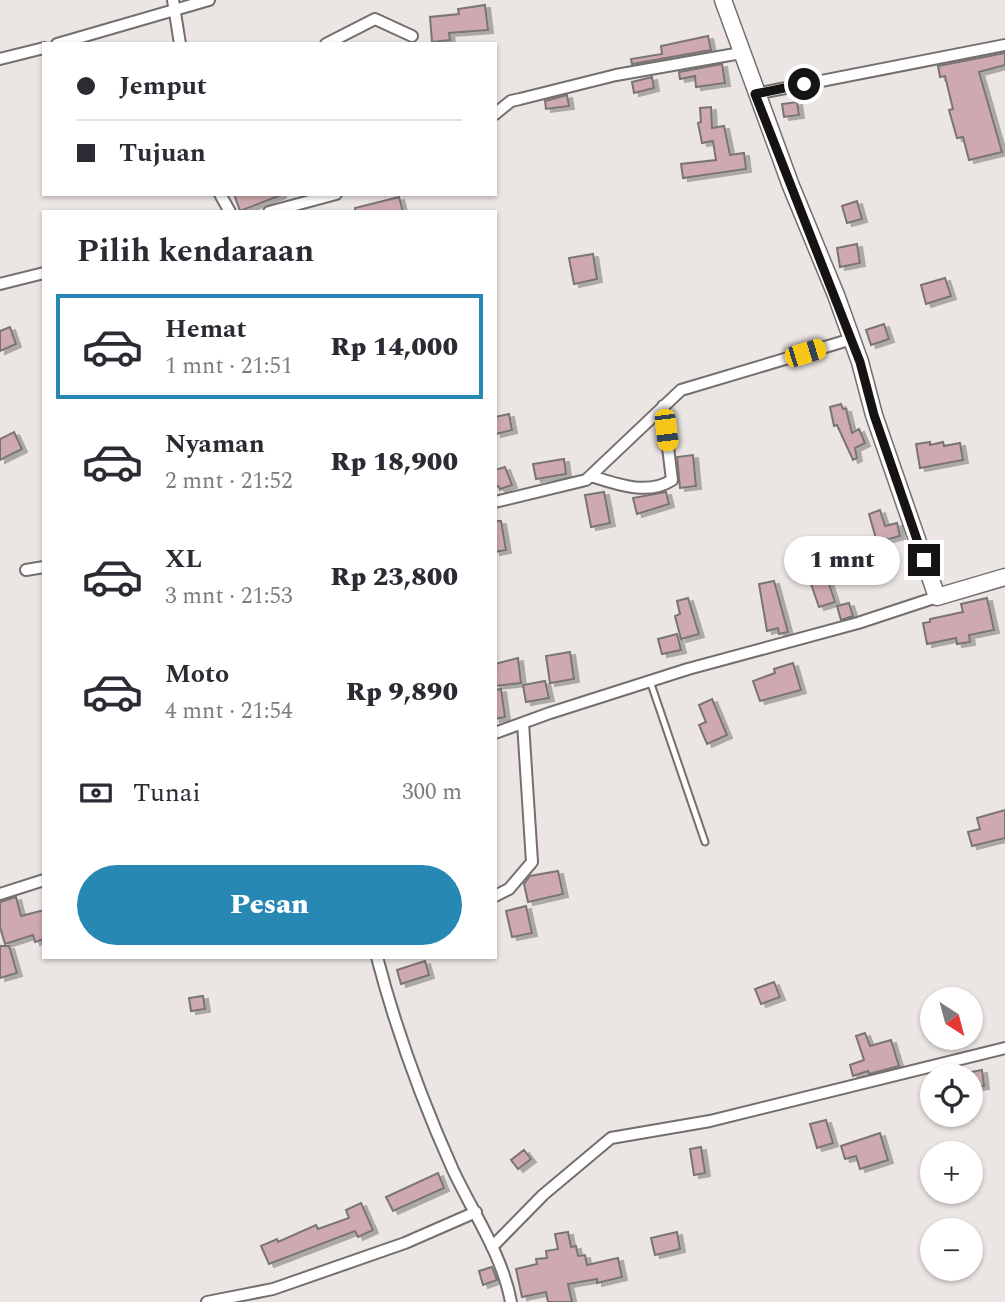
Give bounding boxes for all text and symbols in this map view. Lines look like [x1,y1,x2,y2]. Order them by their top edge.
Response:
text: Jemput [119,66,207,106]
route start [788,68,820,100]
text: Tujuan [119,133,206,173]
text: Pilih kendaraan [77,227,314,276]
text: Hemat [165,309,246,349]
icon: car [81,315,144,378]
text: Rp 14,000 [330,327,458,367]
car [782,337,829,369]
text: 1 mnt · 21:51 [165,349,293,384]
car [654,408,679,452]
text: Nyaman [165,424,265,464]
icon: car [81,430,144,493]
text: Rp 18,900 [330,442,458,482]
text: 2 mnt · 21:52 [165,464,293,499]
callout: 1 mnt [784,536,900,584]
text: XL [165,539,202,579]
text: 1 mnt [810,543,875,578]
route end [908,544,940,576]
icon: car [81,545,144,608]
text: Rp 23,800 [330,557,458,597]
text: 3 mnt · 21:53 [165,579,293,614]
text: Moto [165,654,229,694]
icon: car [81,660,144,723]
text: Rp 9,890 [346,672,458,712]
text: 4 mnt · 21:54 [165,694,293,729]
text: Tunai [133,773,201,813]
icon: cash [77,774,115,812]
text: 300 m [402,775,462,810]
button: Pesan [77,865,462,945]
north arrow [920,987,984,1050]
map controls [920,987,983,1281]
button: locate [920,1064,983,1127]
button: + [920,1141,983,1204]
button: − [920,1218,983,1281]

